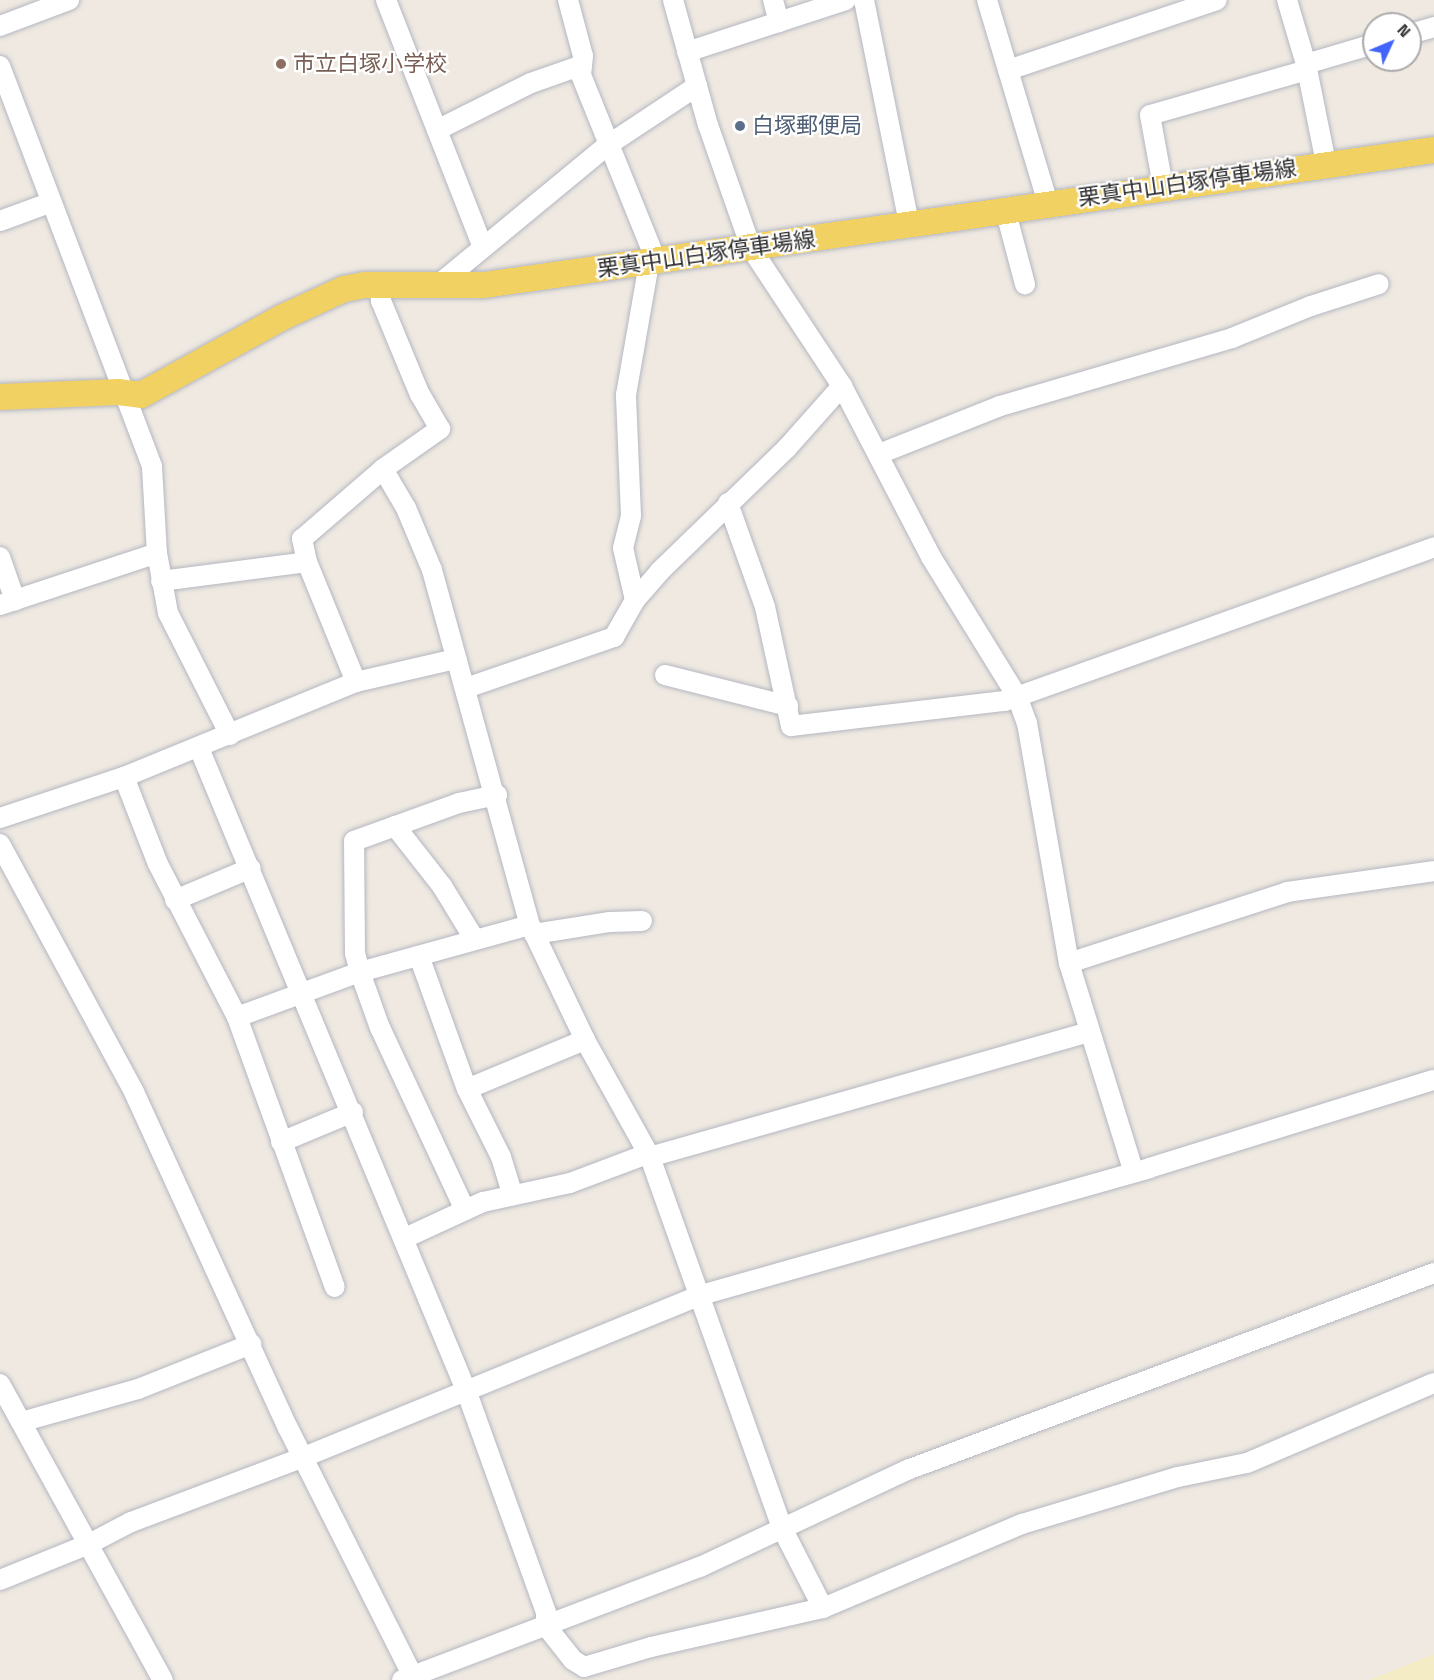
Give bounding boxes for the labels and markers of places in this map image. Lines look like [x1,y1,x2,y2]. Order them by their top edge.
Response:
place label: 市立白塚小学校 [293,51,447,77]
marker: 市立白塚小学校 [274,57,288,71]
place label: 白塚郵便局 [752,113,862,139]
marker: 白塚郵便局 [733,119,747,133]

